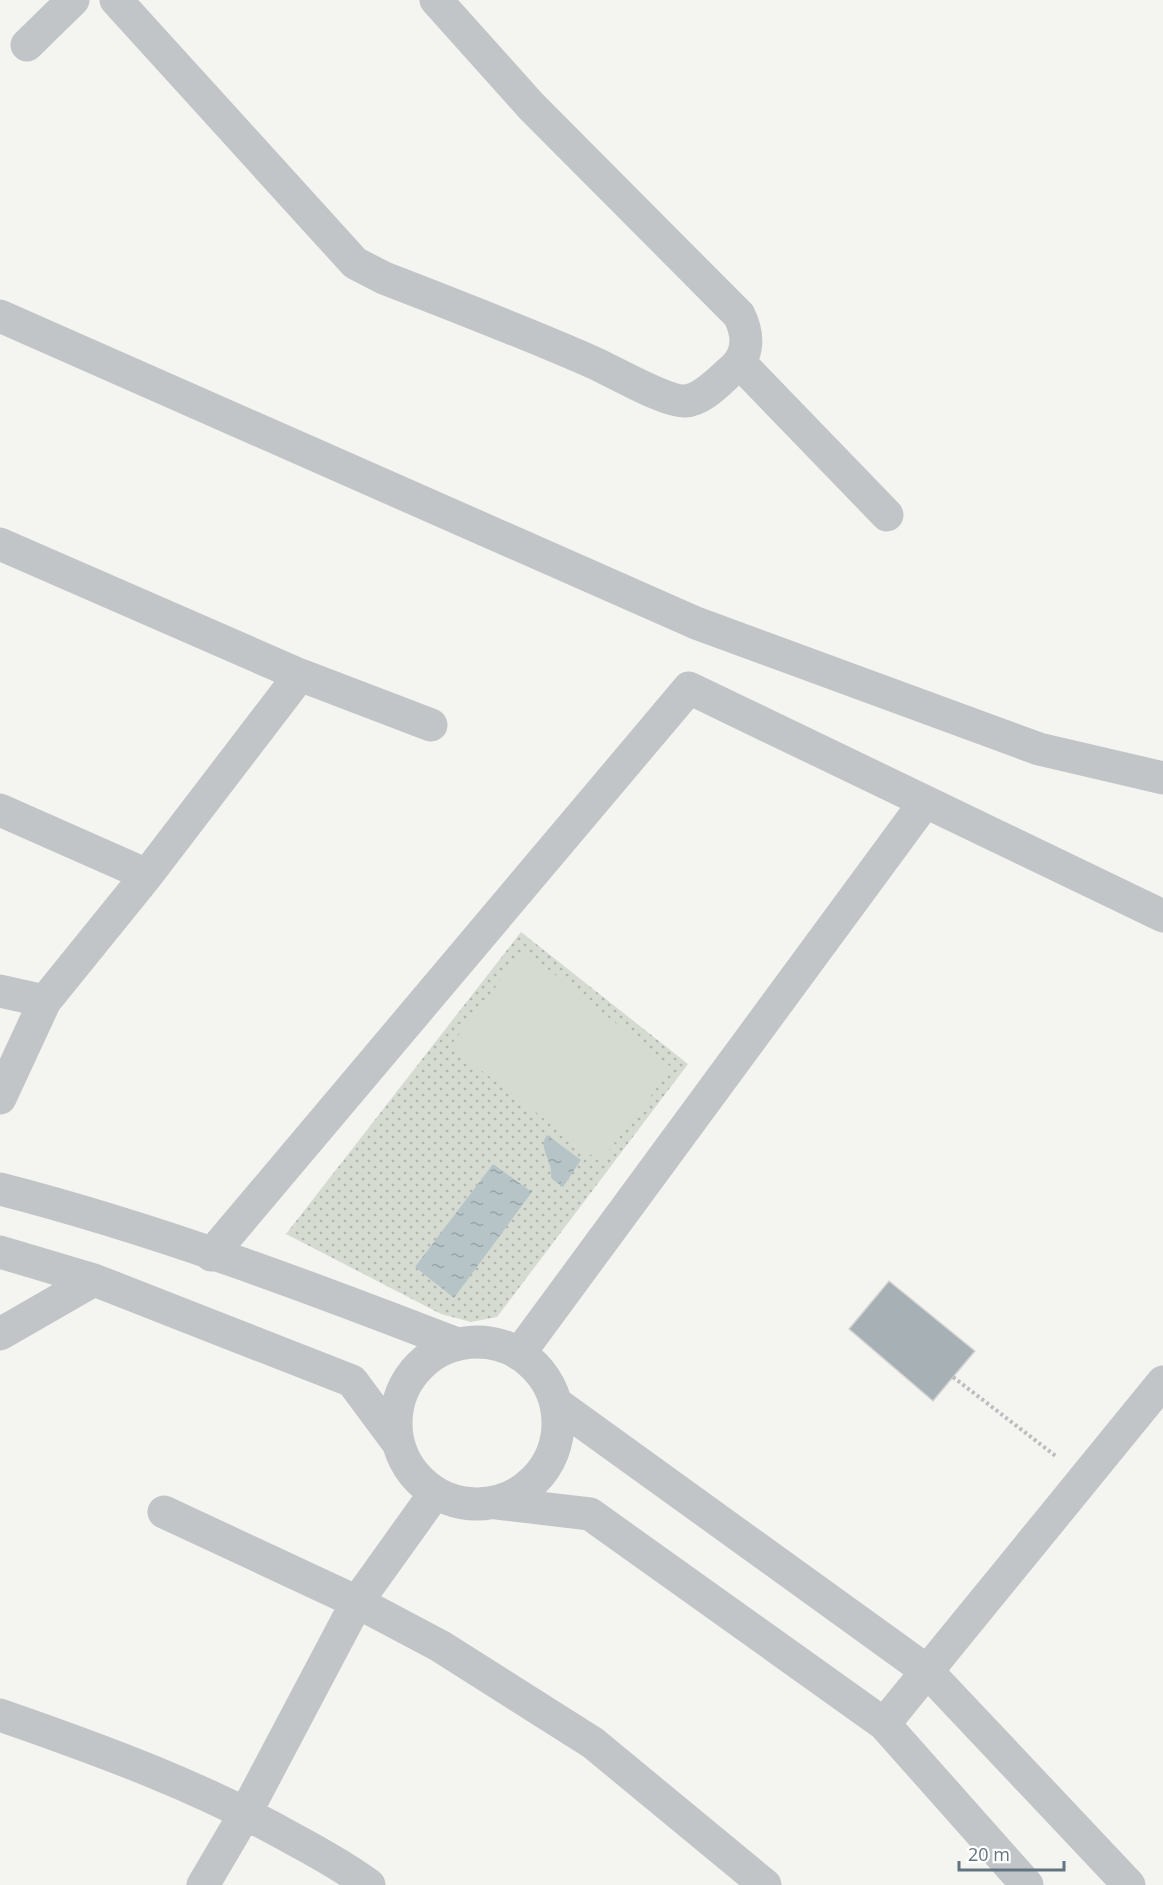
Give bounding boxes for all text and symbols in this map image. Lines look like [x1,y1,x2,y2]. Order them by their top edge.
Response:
scale bar [959,1834,1064,1872]
text: 20 m [968,1842,1010,1866]

